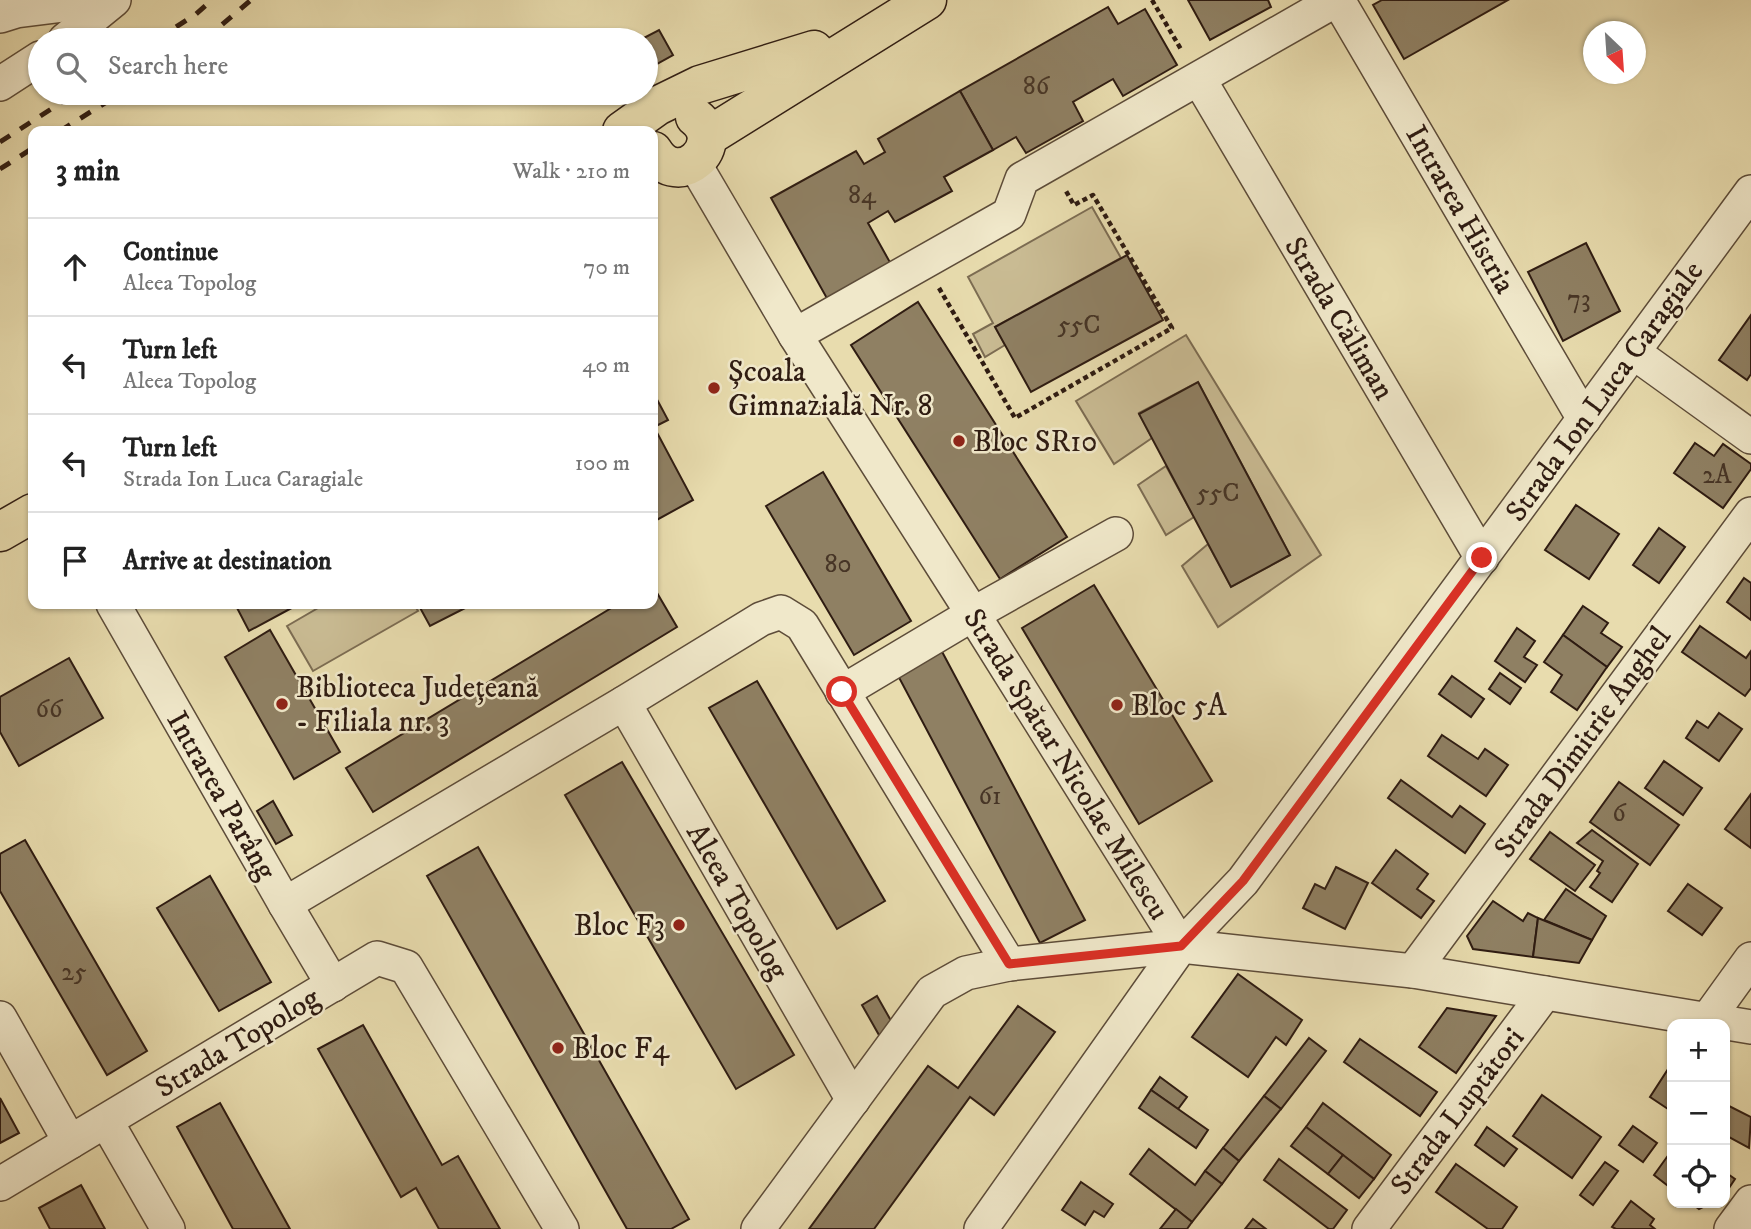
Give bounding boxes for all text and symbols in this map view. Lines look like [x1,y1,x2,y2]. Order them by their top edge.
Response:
north arrow [1583,21,1646,84]
search box [28,28,658,105]
icon: search [52,48,90,86]
text: Search here [108,50,228,83]
house number: 86 [1023,70,1051,103]
street label: Intrarea Histria [1397,119,1523,301]
text: 3 min [56,153,120,190]
text: Walk · 210 m [513,157,630,186]
house number: 84 [848,179,877,212]
street label: Strada Căliman [1276,230,1402,407]
text: Continue [123,236,218,269]
icon: ahead [56,248,94,286]
text: 70 m [583,253,630,282]
street label: Strada Ion Luca Caragiale [1498,254,1712,529]
text: Aleea Topolog [123,269,256,298]
house number: 73 [1567,283,1591,316]
house number: 55C [1057,309,1101,342]
text: Turn left [123,334,217,367]
icon: left [56,346,94,384]
text: 40 m [582,351,630,380]
place label: Școala Gimnazială Nr. 8 [728,354,932,425]
text: Aleea Topolog [123,367,256,396]
marker: Școala Gimnazială Nr. 8 [706,380,722,396]
place label: Bloc SR10 [973,424,1097,461]
text: Turn left [123,432,217,465]
marker: Bloc SR10 [951,433,967,449]
icon: left [56,444,94,482]
text: 100 m [575,449,630,478]
house number: 2A [1702,459,1732,492]
text: Strada Ion Luca Caragiale [123,465,363,494]
house number: 55C [1196,477,1240,510]
icon: arrive [56,542,94,580]
route end [1466,542,1497,573]
text: Arrive at destination [123,545,332,578]
house number: 80 [824,548,852,581]
street label: Strada Spătar Nicolae Milescu [955,602,1177,927]
street label: Strada Dimitrie Anghel [1487,620,1680,866]
place label: Biblioteca Județeană - Filiala nr. 3 [296,670,539,741]
route start [826,676,857,707]
place label: Bloc 5A [1131,688,1228,725]
house number: 66 [35,693,64,726]
marker: Biblioteca Județeană - Filiala nr. 3 [274,696,290,712]
marker: Bloc 5A [1109,697,1125,713]
street label: Intrarea Parâng [158,705,284,887]
house number: 61 [979,780,1001,813]
house number: 6 [1612,797,1627,830]
street label: Aleea Topolog [677,817,796,987]
place label: Bloc F3 [574,908,665,945]
marker: Bloc F3 [671,917,687,933]
house number: 25 [61,956,87,989]
street label: Strada Topolog [149,980,327,1107]
map controls [1667,1019,1730,1208]
button: + [1667,1019,1730,1082]
street label: Strada Luptători [1383,1021,1533,1203]
place label: Bloc F4 [572,1031,670,1068]
marker: Bloc F4 [550,1040,566,1056]
button: − [1667,1082,1730,1145]
button: locate [1667,1145,1730,1208]

